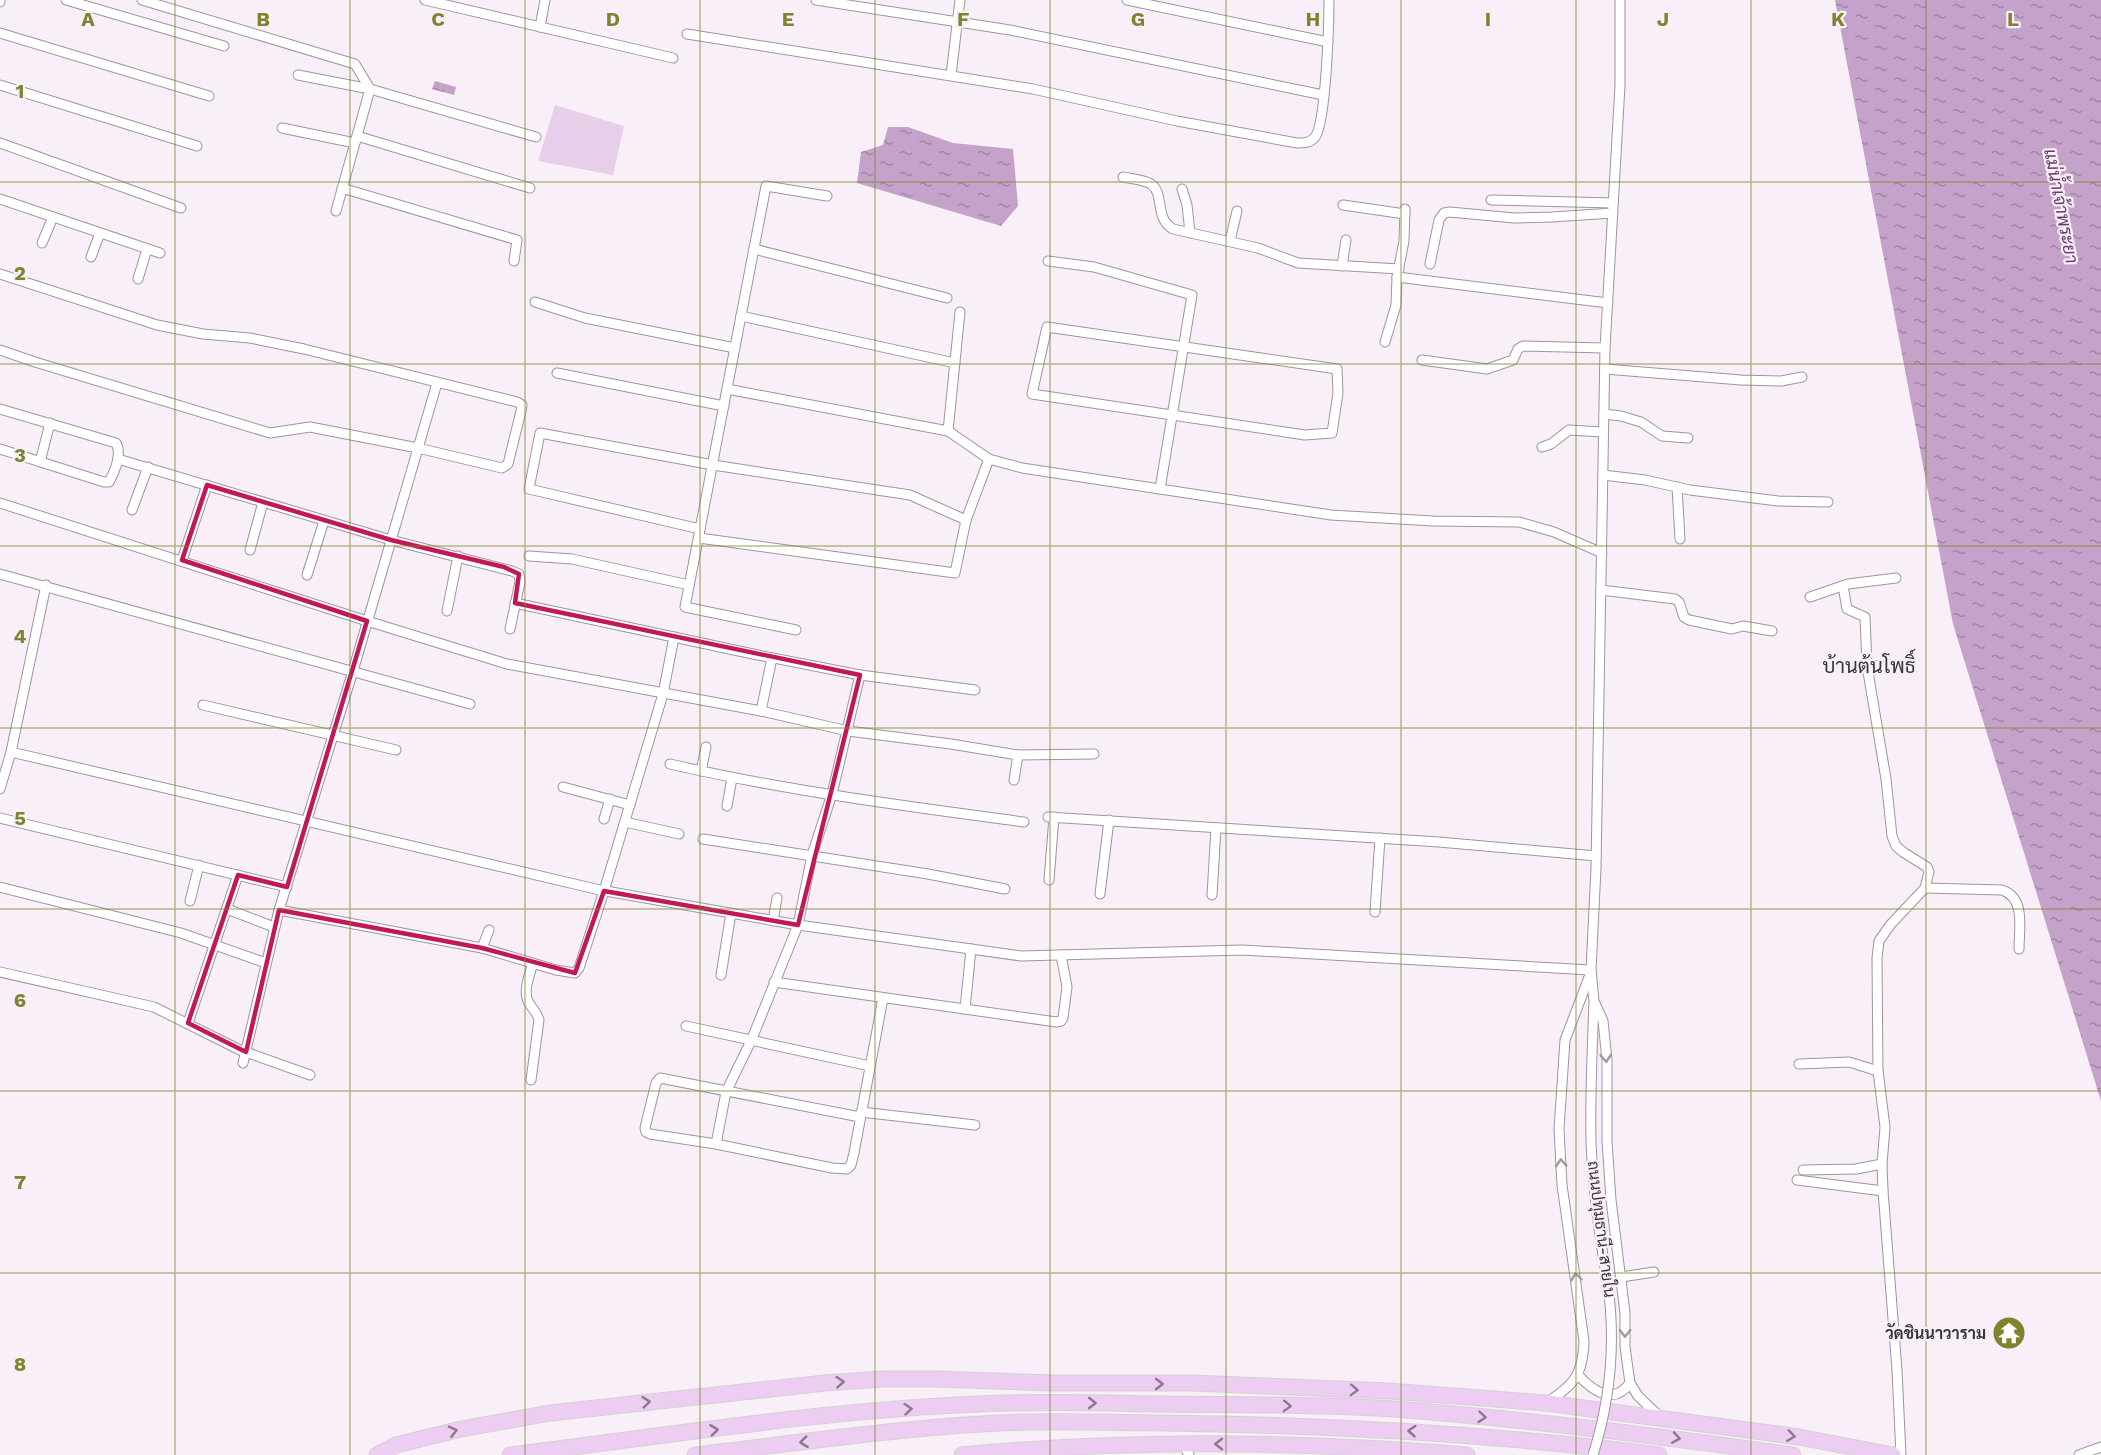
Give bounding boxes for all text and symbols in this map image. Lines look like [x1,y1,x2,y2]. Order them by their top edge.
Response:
text: A [81,7,95,31]
text: B [256,7,270,31]
text: C [431,7,445,31]
text: D [606,7,620,31]
text: E [782,7,794,31]
text: F [957,7,969,31]
text: G [1131,7,1145,31]
text: H [1306,7,1320,31]
text: I [1485,7,1491,31]
text: J [1657,7,1669,31]
text: K [1831,7,1845,31]
text: L [2007,7,2019,31]
text: 1 [16,79,24,103]
water label: แม่น้ำเจ้าพระยา [2040,146,2088,265]
text: 2 [14,261,26,285]
text: 3 [14,443,26,467]
text: 4 [14,624,27,648]
district label: บ้านต้นโพธิ์ [1822,648,1916,678]
text: 5 [14,806,26,830]
text: 6 [14,988,26,1012]
one-way arrow [1599,1053,1612,1062]
one-way arrow [1554,1158,1567,1167]
street label: ถนนปทุมธานี-สายใน [1582,1159,1621,1299]
text: 7 [14,1170,26,1194]
one-way arrow [1570,1273,1582,1282]
temple icon: วัดชินนาวาราม [1991,1315,2027,1351]
place label: วัดชินนาวาราม [1885,1323,1986,1343]
one-way arrow [1619,1328,1631,1337]
text: 8 [14,1352,26,1376]
one-way arrow [835,1375,844,1388]
one-way arrow [1154,1378,1163,1390]
one-way arrow [1349,1383,1358,1396]
one-way arrow [641,1396,650,1409]
one-way arrow [1088,1397,1097,1409]
one-way arrow [1283,1400,1292,1412]
one-way arrow [903,1403,912,1416]
one-way arrow [1477,1410,1486,1423]
one-way arrow [709,1424,719,1437]
one-way arrow [1408,1425,1417,1438]
one-way arrow [448,1426,458,1439]
one-way arrow [1786,1429,1796,1441]
one-way arrow [1671,1432,1680,1444]
one-way arrow [799,1435,808,1448]
one-way arrow [1215,1438,1224,1450]

